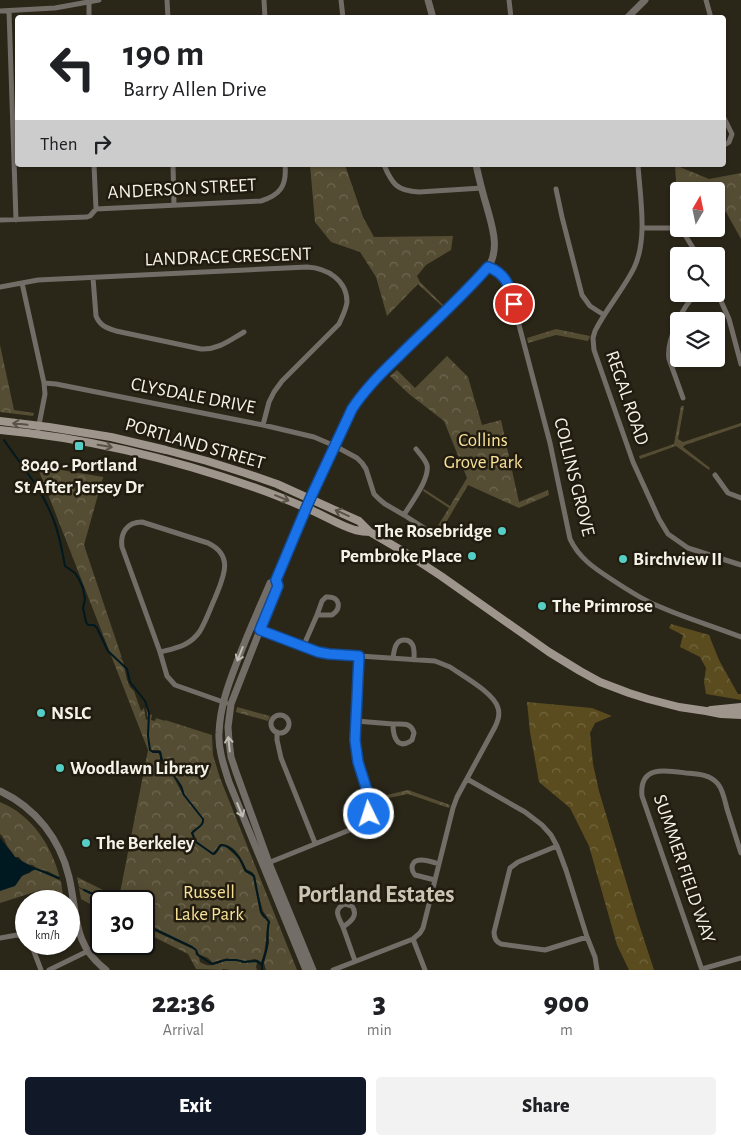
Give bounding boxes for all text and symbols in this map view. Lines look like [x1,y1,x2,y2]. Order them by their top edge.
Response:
icon: left [40,35,105,100]
text: 190 m [123,37,204,72]
text: Barry Allen Drive [123,78,267,100]
icon: right [88,130,116,158]
text: Then [40,135,78,154]
street label: ANDERSON STREET [107,176,257,202]
north arrow [670,182,725,238]
map controls [670,182,725,367]
street label: LANDRACE CRESCENT [144,245,312,269]
button: search [670,247,725,302]
pin [493,283,535,325]
icon: arrive [500,290,528,318]
button: layers [670,312,725,367]
street label: REGAL ROAD [602,348,652,448]
street label: CLYSDALE DRIVE [129,375,257,417]
street label: PORTLAND STREET [123,415,267,473]
street label: COLLINS GROVE [550,416,598,538]
one-way arrow [12,419,28,429]
park label: Collins Grove Park [444,431,523,472]
marker: 8040 - Portland St After Jersey Dr [73,440,85,452]
one-way arrow [96,441,112,451]
place label: 8040 - Portland St After Jersey Dr [14,456,144,497]
one-way arrow [275,495,290,504]
one-way arrow [335,508,350,518]
place label: The Rosebridge [374,522,492,541]
marker: The Rosebridge [496,525,508,537]
place label: Pembroke Place [340,547,462,566]
marker: Pembroke Place [466,550,478,562]
place label: Birchview II [633,550,722,569]
marker: Birchview II [617,553,629,565]
place label: The Primrose [552,597,653,616]
marker: The Primrose [536,600,548,612]
one-way arrow [235,646,244,661]
place label: NSLC [51,704,91,723]
marker: NSLC [35,707,47,719]
one-way arrow [225,736,234,752]
place label: Woodlawn Library [70,759,209,778]
marker: Woodlawn Library [54,762,66,774]
position arrow [342,787,394,839]
street label: SUMMER FIELD WAY [650,792,718,946]
one-way arrow [237,802,246,817]
place label: The Berkeley [96,834,195,853]
marker: The Berkeley [80,837,92,849]
park label: Russell Lake Park [174,883,244,924]
district label: Portland Estates [297,883,455,907]
speed limit sign: 30 [90,890,155,955]
text: 23 [36,904,59,929]
text: km/h [35,929,60,941]
text: 22:36 [152,988,215,1018]
text: 3 [373,988,386,1018]
text: 900 [544,988,589,1018]
text: Arrival [163,1022,204,1038]
text: min [367,1022,392,1038]
text: m [560,1022,573,1038]
button: Exit [25,1077,366,1135]
button: Share [376,1077,716,1135]

